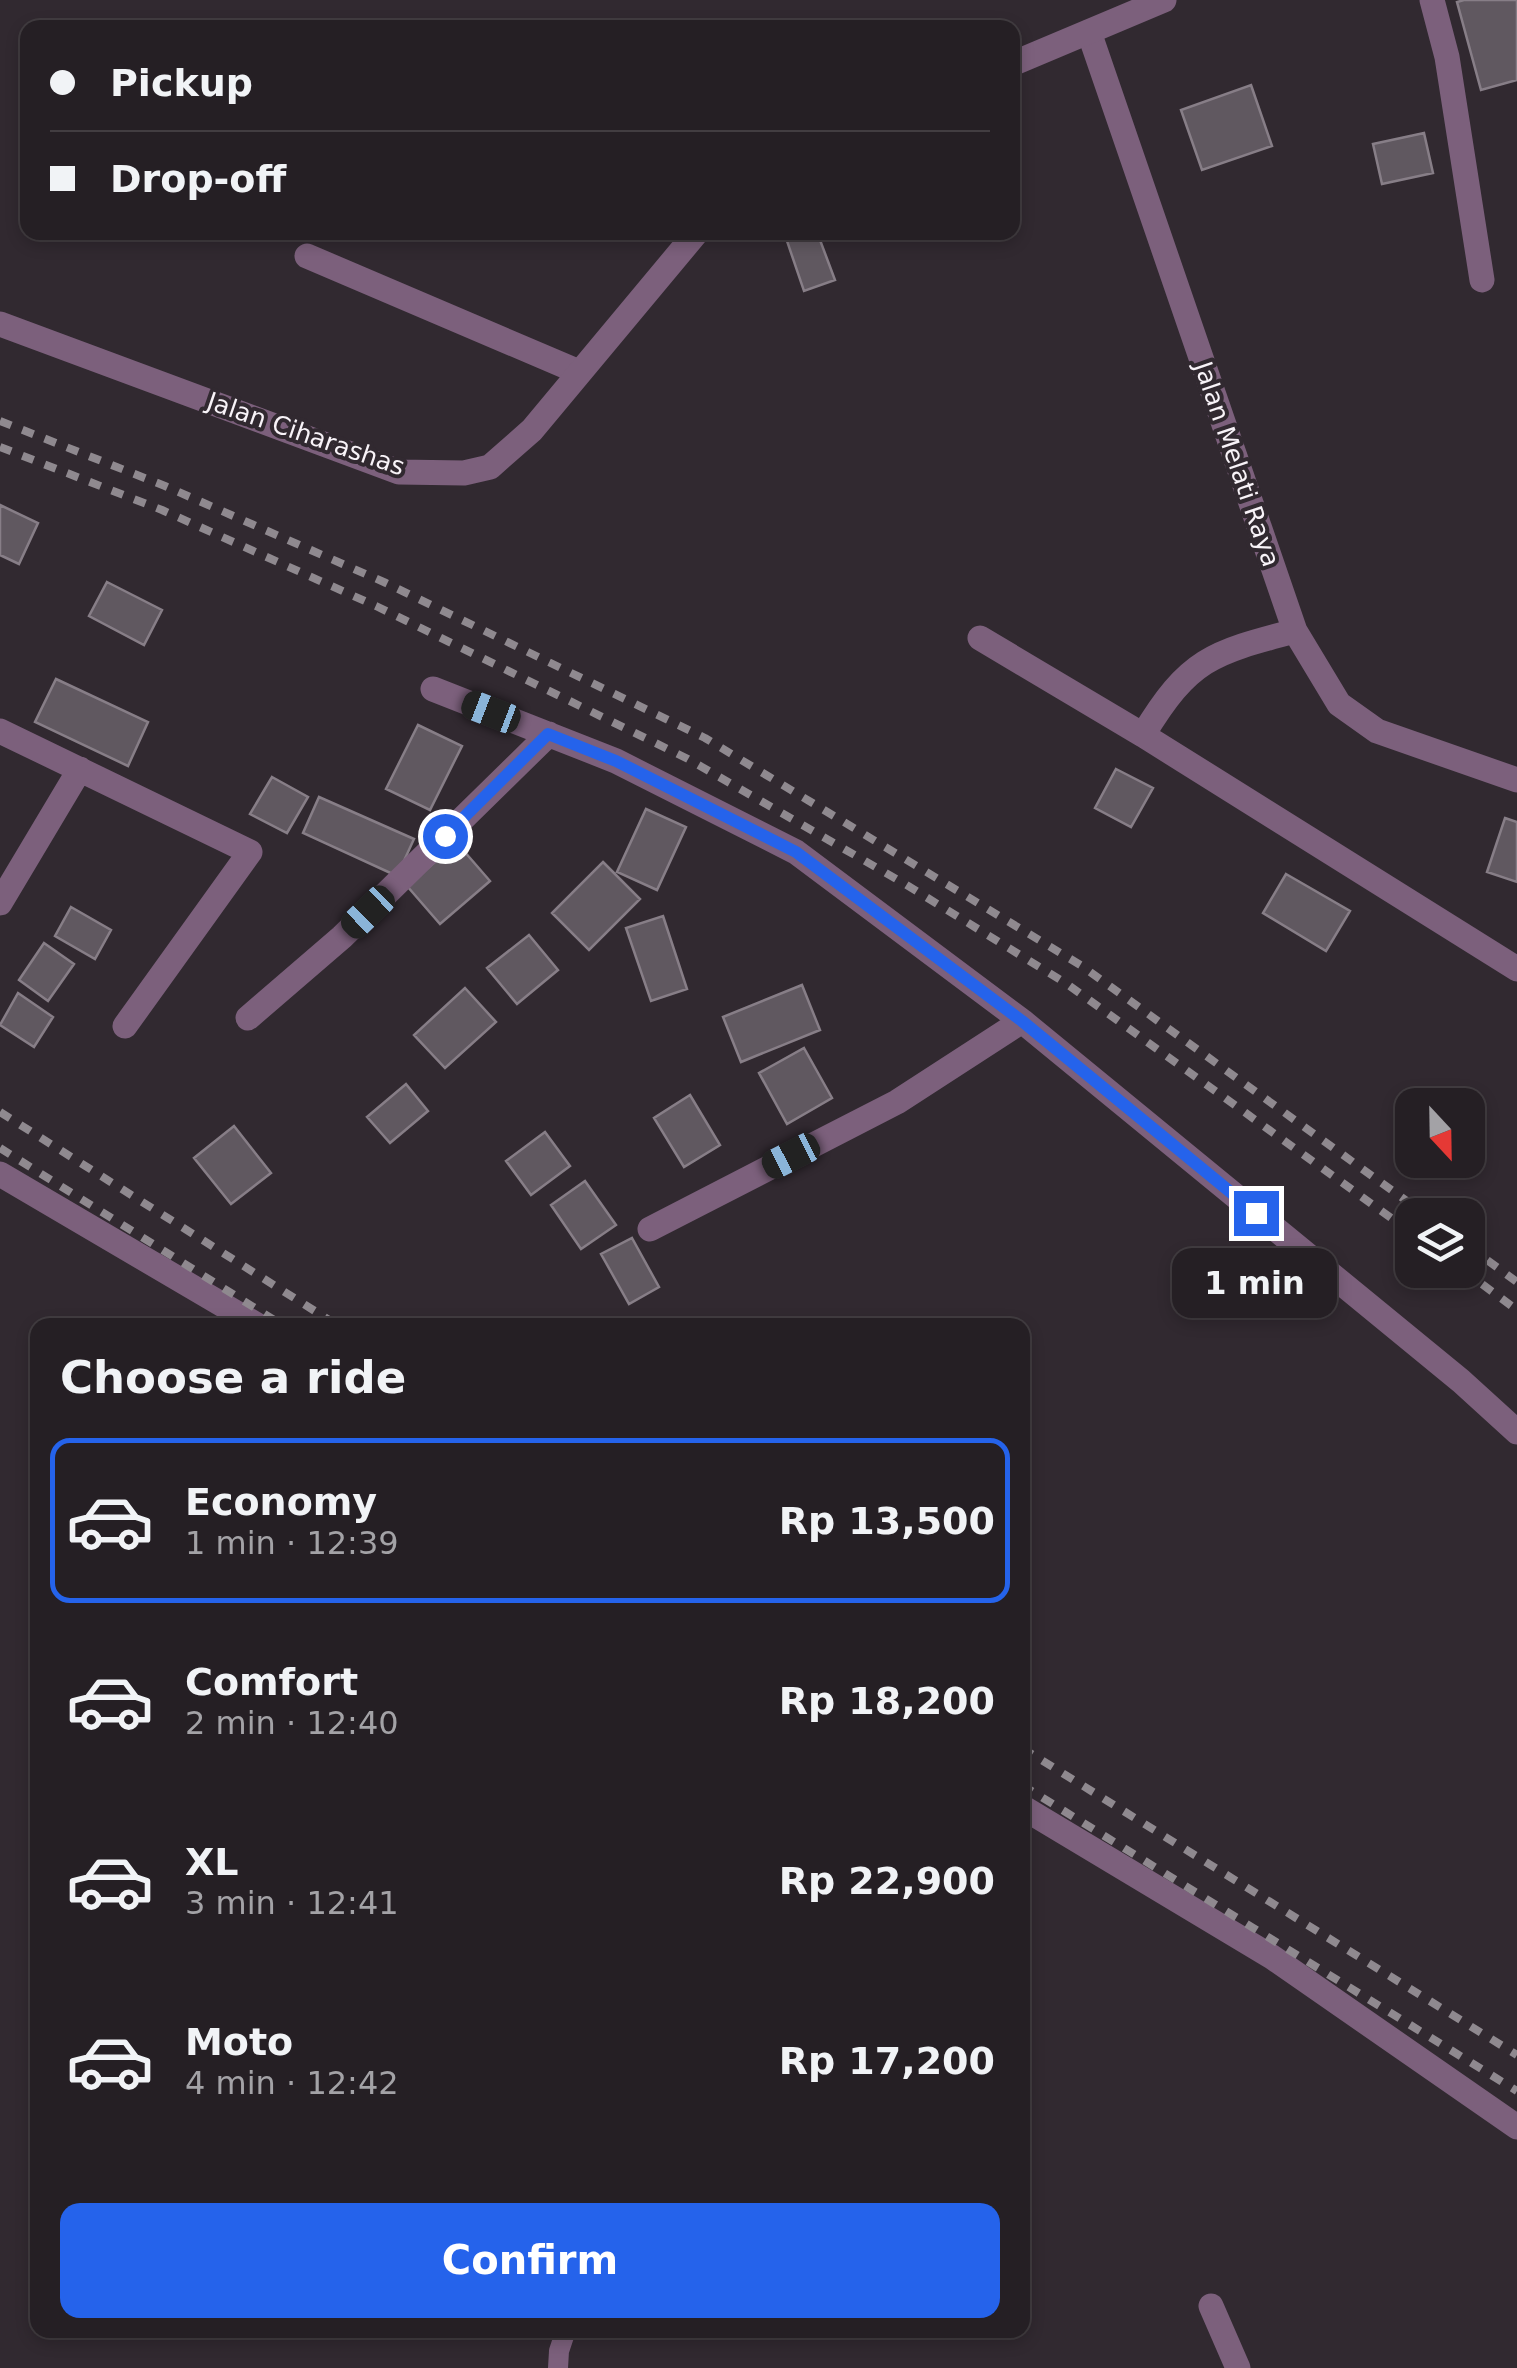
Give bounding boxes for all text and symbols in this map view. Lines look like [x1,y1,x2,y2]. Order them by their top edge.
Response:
text: Pickup [110,61,253,105]
text: Drop-off [110,157,286,201]
street label: Jalan Melati Raya [1188,356,1286,570]
street label: Jalan Ciharashas [201,386,409,481]
car [458,687,524,737]
route start [423,814,468,859]
car [336,880,400,944]
north arrow [1395,1088,1485,1178]
map controls [1395,1088,1485,1288]
car [757,1129,825,1183]
route end [1234,1191,1279,1236]
button: layers [1395,1198,1485,1288]
callout: 1 min [1174,1248,1338,1318]
text: 1 min [1204,1264,1305,1302]
text: Choose a ride [60,1351,406,1404]
icon: car [65,1476,155,1566]
text: Economy [185,1480,377,1524]
text: Rp 13,500 [779,1499,995,1543]
text: 1 min · 12:39 [185,1524,399,1562]
icon: car [65,1656,155,1746]
text: Comfort [185,1660,358,1704]
text: Rp 18,200 [779,1679,995,1723]
text: 2 min · 12:40 [185,1704,399,1742]
icon: car [65,1836,155,1926]
text: XL [185,1840,239,1884]
text: Rp 22,900 [779,1859,995,1903]
text: 3 min · 12:41 [185,1884,399,1922]
icon: car [65,2016,155,2106]
text: Moto [185,2020,293,2064]
text: Rp 17,200 [779,2039,995,2083]
text: 4 min · 12:42 [185,2064,399,2102]
button: Confirm [60,2203,1000,2318]

